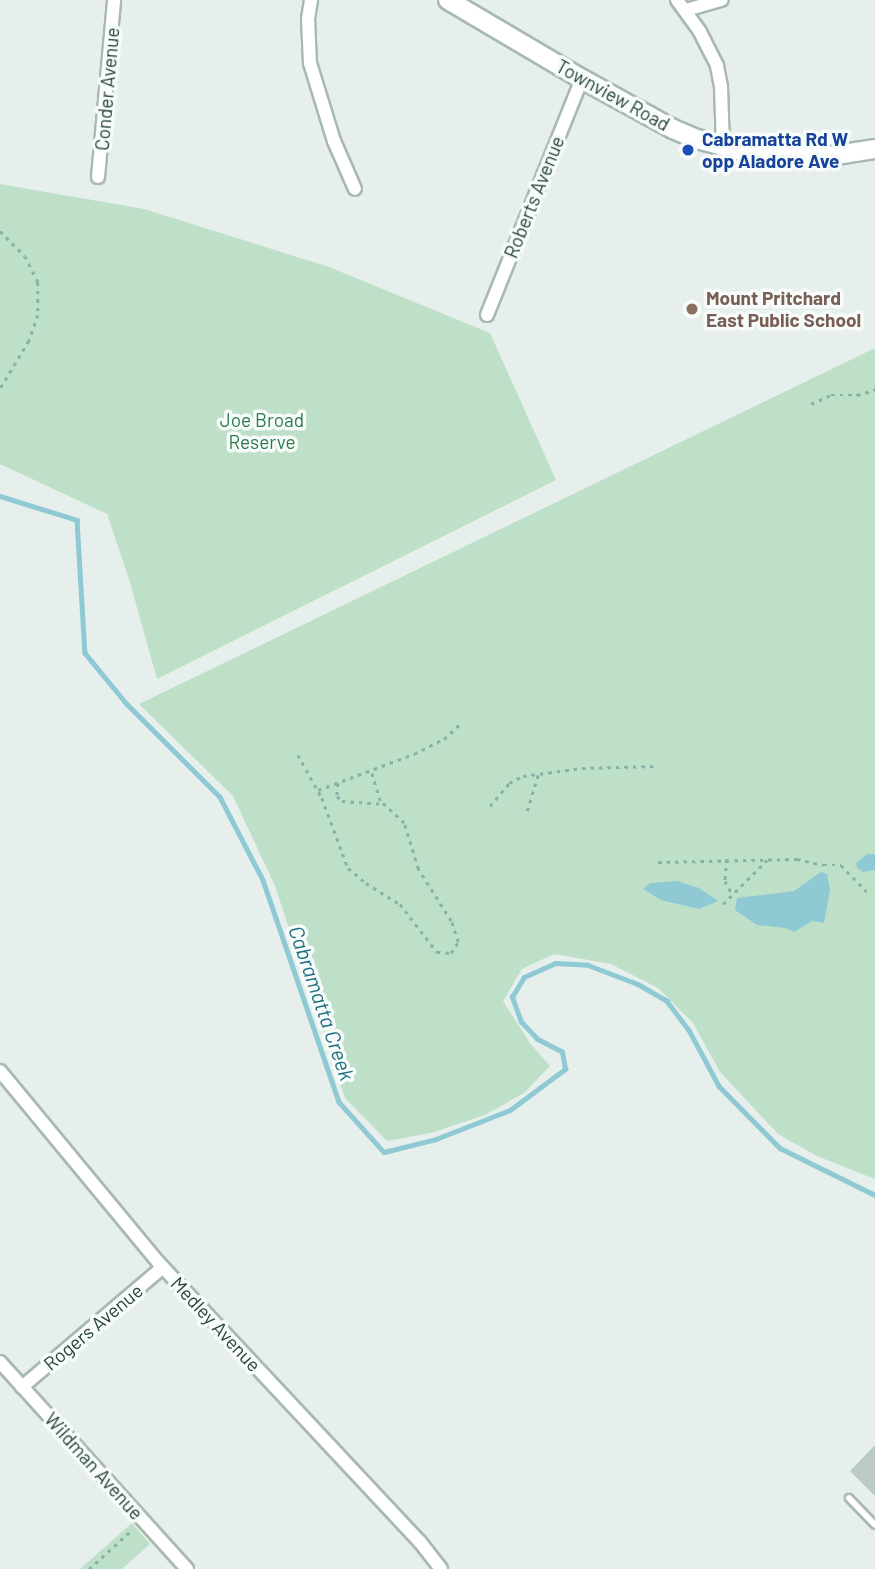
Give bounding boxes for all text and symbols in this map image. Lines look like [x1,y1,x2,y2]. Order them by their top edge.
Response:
street label: Conder Avenue [90,26,124,152]
street label: Townview Road [552,54,674,136]
place label: Cabramatta Rd W opp Aladore Ave [702,128,848,172]
street label: Roberts Avenue [499,133,569,261]
marker: Cabramatta Rd W opp Aladore Ave [680,142,696,158]
place label: Mount Pritchard East Public School [706,287,861,331]
marker: Mount Pritchard East Public School [684,301,700,317]
park label: Joe Broad Reserve [220,409,304,453]
water label: Cabramatta Creek [284,922,360,1084]
street label: Medley Avenue [166,1272,266,1376]
street label: Rogers Avenue [39,1279,147,1375]
street label: Wildman Avenue [40,1408,148,1524]

